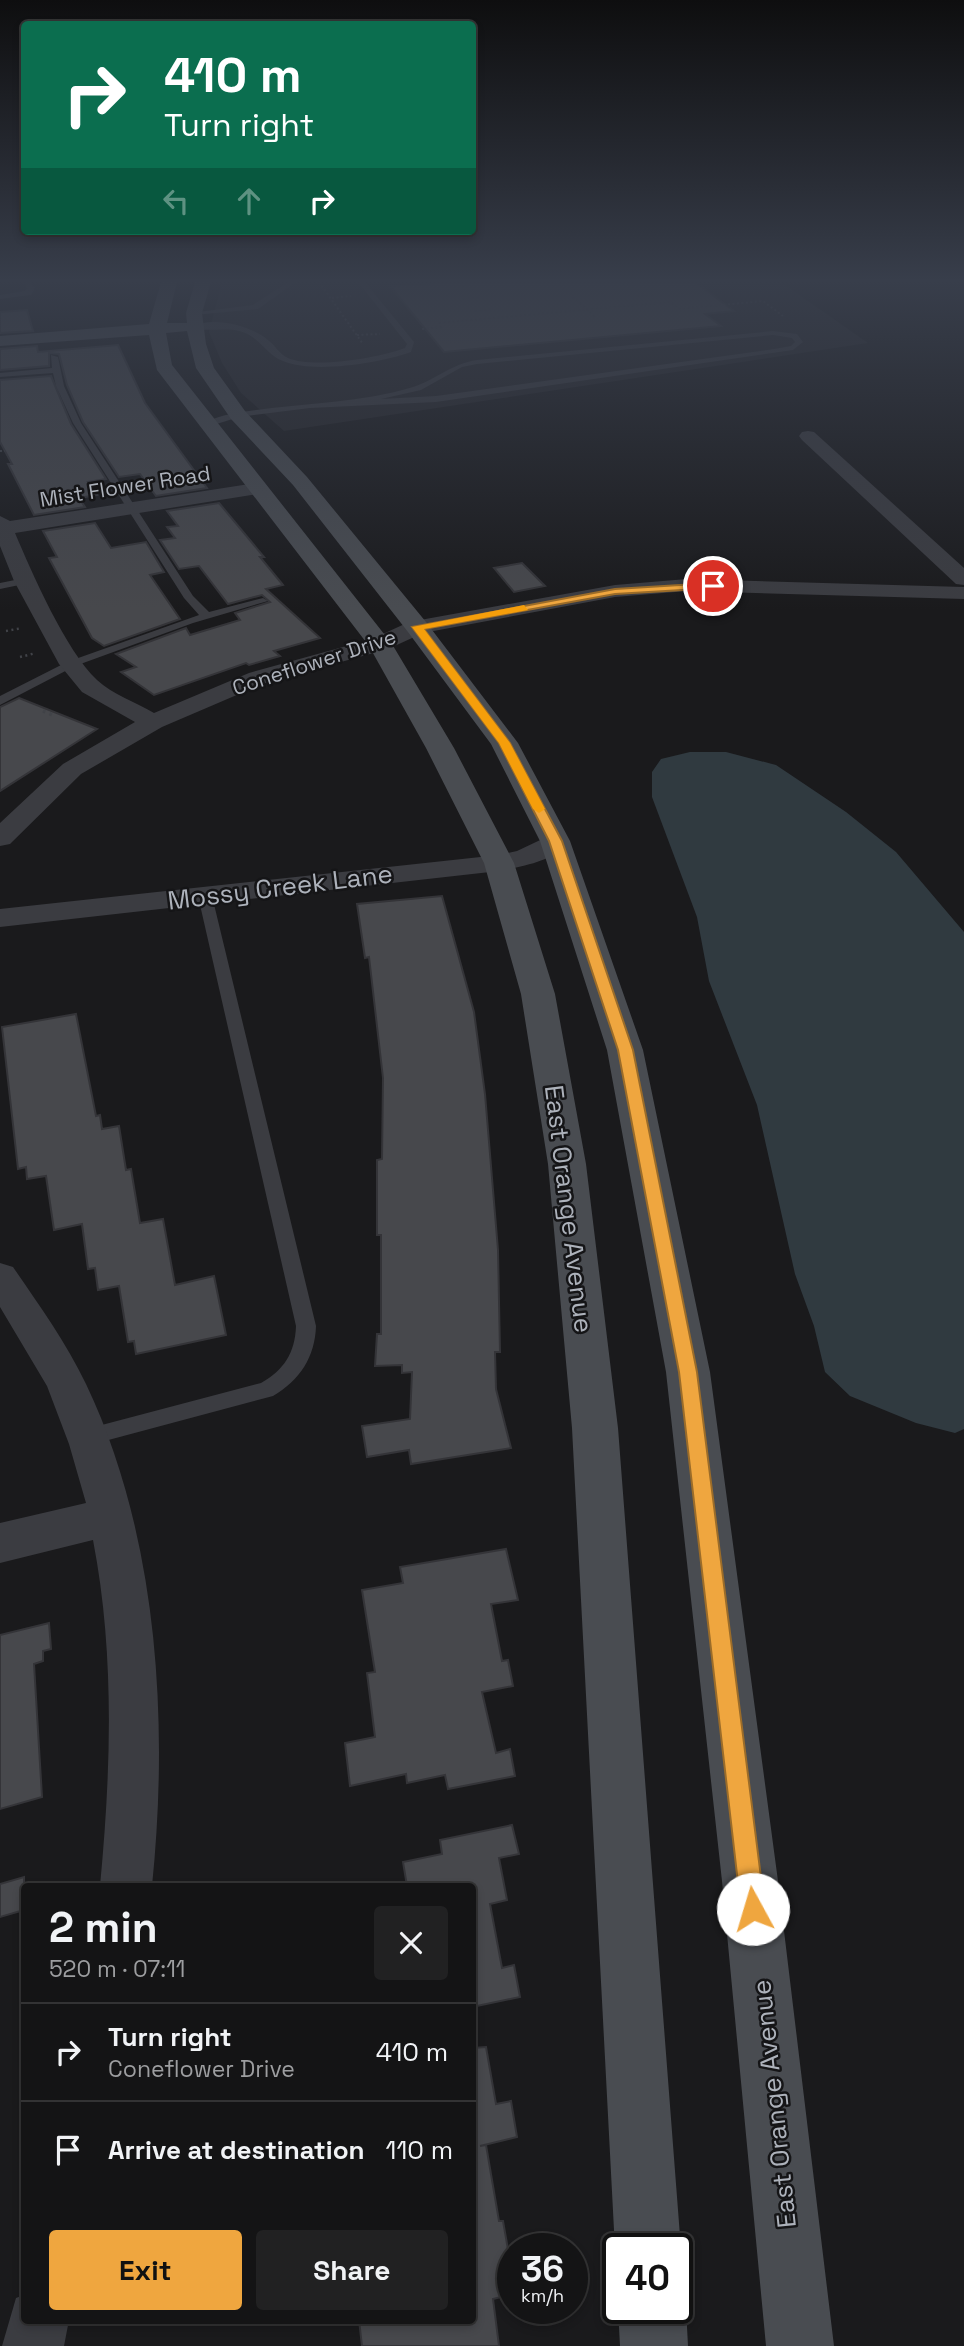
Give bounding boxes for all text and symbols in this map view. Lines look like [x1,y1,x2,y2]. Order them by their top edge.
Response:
text: 410 m [164,44,302,106]
icon: right [49,49,140,140]
text: Turn right [164,105,314,145]
icon: left [157,182,195,220]
icon: ahead [230,182,268,220]
icon: right [303,182,341,220]
street label: Mist Flower Road [38,459,212,513]
pin [683,556,743,616]
icon: arrive [694,567,732,605]
street label: Coneflower Drive [229,623,399,701]
street label: Mossy Creek Lane [166,856,394,918]
street label: East Orange Avenue [537,1083,601,1335]
position arrow [716,1872,790,1946]
text: 2 min [49,1901,158,1954]
button: close [374,1906,448,1980]
text: 520 m · 07:11 [49,1954,185,1984]
street label: East Orange Avenue [744,1978,804,2230]
text: Turn right [108,2020,232,2054]
icon: right [49,2033,87,2071]
text: 410 m [376,2035,448,2069]
text: Coneflower Drive [108,2054,295,2084]
icon: arrive [49,2131,87,2169]
text: Arrive at destination [108,2133,365,2167]
text: 110 m [386,2133,453,2167]
button: Exit [49,2230,242,2310]
button: Share [256,2230,448,2310]
speed limit sign: 40 [602,2233,693,2324]
text: 36 [521,2247,564,2291]
text: km/h [521,2284,564,2307]

